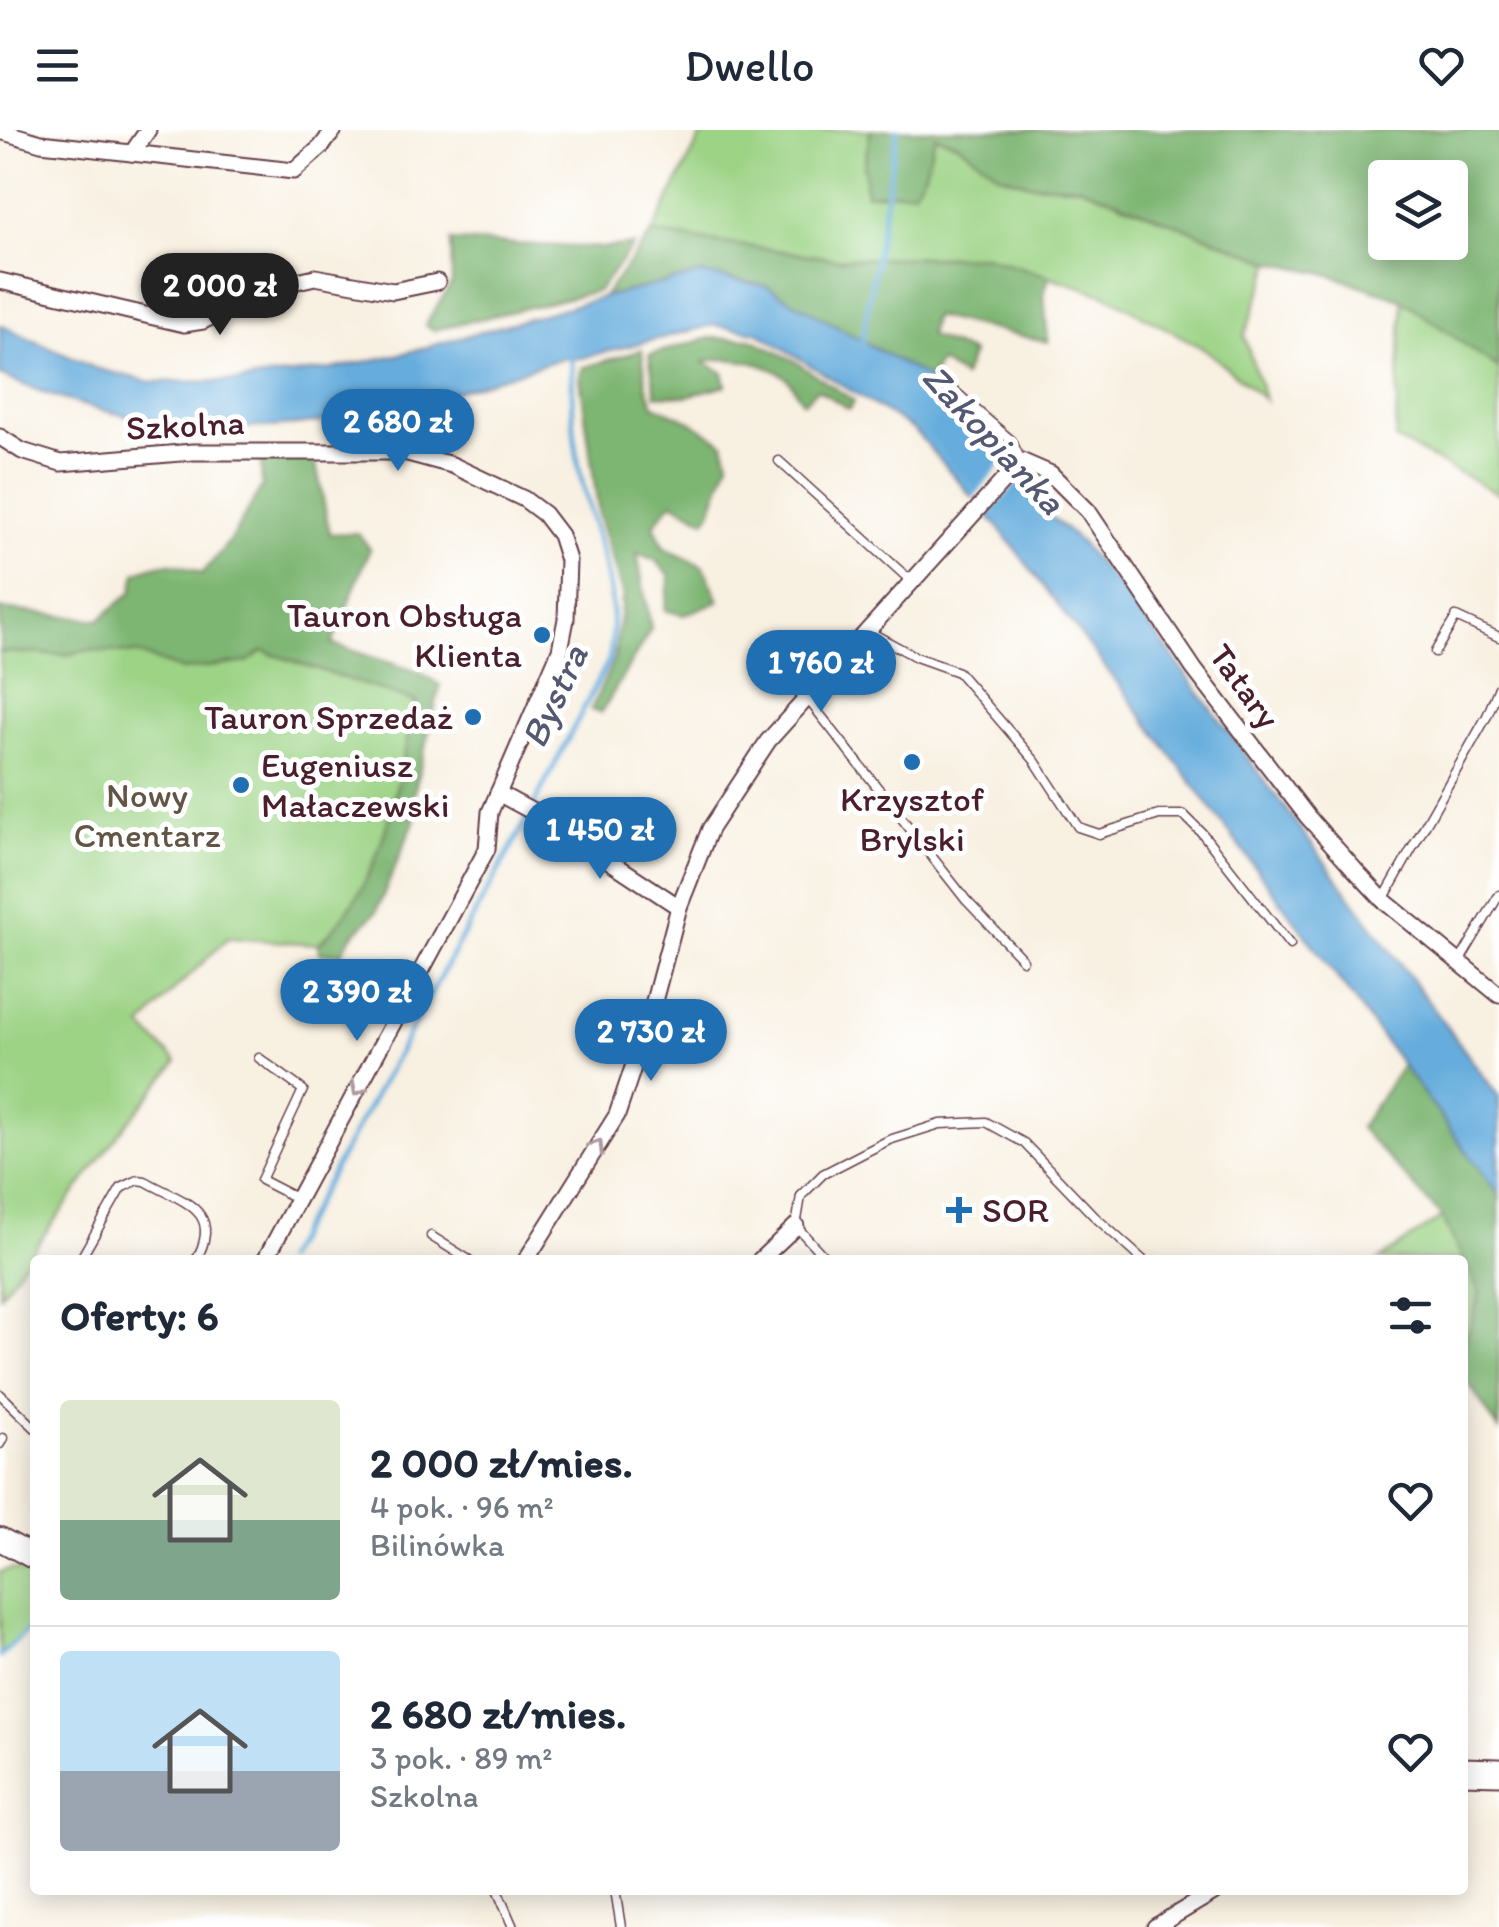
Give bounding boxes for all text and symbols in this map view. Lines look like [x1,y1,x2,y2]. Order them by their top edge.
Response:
icon: menu [30,38,85,93]
text: Dwello [684,38,815,92]
icon: heart [1414,38,1469,93]
map controls [1368,160,1468,260]
button: layers [1368,160,1468,260]
pin: 2 000 zł [117,253,323,338]
text: 2 000 zł [163,266,277,304]
water label: Zakopianka [913,354,1076,525]
pin: 2 680 zł [295,389,501,474]
street label: Szkolna [125,401,245,449]
text: 2 680 zł [343,402,453,440]
place label: Tauron Obsługa Klienta [287,594,522,676]
marker: Tauron Obsługa Klienta [531,624,553,646]
pin: 1 760 zł [718,630,924,715]
street label: Tatary [1200,635,1290,737]
water label: Bystra [510,637,598,755]
text: 1 760 zł [768,643,874,681]
place label: Tauron Sprzedaż [204,696,453,738]
marker: Tauron Sprzedaż [462,706,484,728]
place label: Eugeniusz Małaczewski [261,744,449,826]
marker: Krzysztof Brylski [901,751,923,773]
park label: Nowy Cmentarz [73,774,221,856]
marker: Eugeniusz Małaczewski [230,774,252,796]
place label: Krzysztof Brylski [840,778,985,860]
pin: 1 450 zł [497,797,703,882]
text: 1 450 zł [546,810,655,848]
pin: 2 390 zł [254,959,460,1044]
text: 2 390 zł [302,972,412,1010]
pin: 2 730 zł [548,999,754,1084]
text: 2 730 zł [597,1012,705,1050]
one-way arrow [351,1078,371,1096]
one-way arrow [585,1139,604,1157]
place label: SOR [982,1189,1049,1231]
marker: SOR [946,1197,972,1223]
icon: filters [1383,1288,1438,1343]
text: Oferty: 6 [60,1290,219,1341]
text: 2 000 zł/mies. [370,1437,633,1488]
icon: home [140,1440,260,1560]
icon: heart [1383,1473,1438,1528]
text: 4 pok. · 96 m² [370,1488,554,1526]
text: Bilinówka [370,1526,505,1564]
text: 2 680 zł/mies. [370,1688,626,1739]
icon: home [140,1691,260,1811]
icon: heart [1383,1724,1438,1779]
text: 3 pok. · 89 m² [370,1739,553,1777]
text: Szkolna [370,1777,478,1815]

